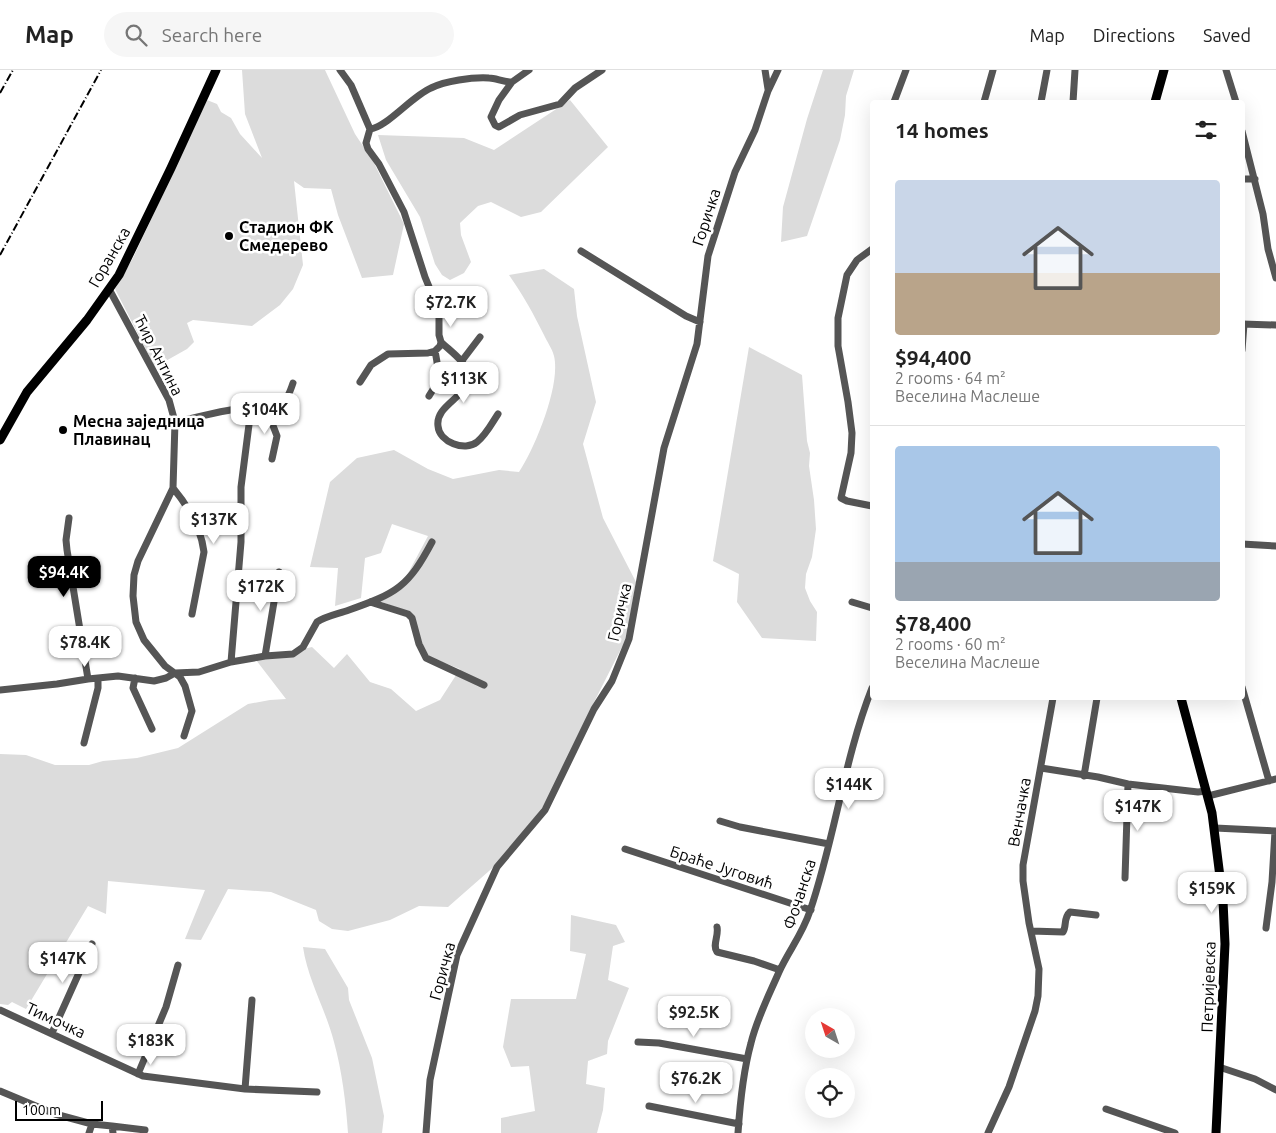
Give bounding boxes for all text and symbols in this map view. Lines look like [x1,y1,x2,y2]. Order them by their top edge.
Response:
search box [104,12,454,57]
text: Map [25,21,74,48]
icon: search [122,21,150,49]
text: Search here [162,24,262,46]
text: Map [1029,25,1065,45]
text: Directions [1093,25,1175,45]
text: Saved [1203,25,1251,45]
icon: filters [1192,116,1220,144]
text: 14 homes [895,118,989,142]
street label: Горичка [688,186,724,248]
icon: home [1013,213,1103,303]
place label: Стадион ФК Смедерево [239,218,334,254]
street label: Горанска [85,224,133,290]
marker: Стадион ФК Смедерево [223,230,235,242]
pin: $72.7K [410,286,492,328]
text: $72.7K [426,293,476,311]
street label: Ћир Антина [131,312,187,398]
text: $94,400 [895,345,971,369]
pin: $113K [429,362,499,404]
text: $113K [441,369,487,387]
text: 2 rooms · 64 m² [895,369,1006,387]
text: Веселина Маслеше [895,387,1040,405]
pin: $104K [230,392,300,435]
text: $104K [242,400,288,418]
place label: Месна заједница Плавинац [73,412,205,448]
marker: Месна заједница Плавинац [57,424,69,436]
icon: home [1013,478,1103,568]
pin: $137K [179,502,249,545]
text: $137K [191,510,237,528]
pin: $94.4K [23,556,105,598]
text: $94.4K [39,563,89,581]
pin: $172K [226,570,296,612]
text: $172K [238,577,284,595]
street label: Горичка [604,581,634,643]
text: $78,400 [895,611,971,635]
pin: $78.4K [44,626,126,668]
text: $78.4K [60,633,110,651]
text: 2 rooms · 60 m² [895,635,1006,653]
text: Веселина Маслеше [895,653,1040,671]
pin: $144K [814,768,884,810]
text: $144K [826,775,872,793]
street label: Венчачка [1004,776,1034,848]
pin: $147K [1103,790,1173,832]
text: $147K [1115,797,1161,815]
street label: Браће Југовић [668,842,776,892]
street label: Фочанска [779,857,819,931]
pin: $159K [1177,872,1247,914]
text: $159K [1189,879,1235,897]
street label: Горичка [426,940,458,1002]
street label: Петријевска [1197,941,1219,1033]
pin: $147K [28,942,98,984]
text: $147K [40,949,86,967]
pin: $92.5K [653,996,735,1038]
street label: Тимочка [24,998,88,1042]
text: $92.5K [669,1003,719,1021]
north arrow [805,1008,855,1058]
map controls [805,1008,855,1118]
pin: $183K [116,1024,186,1066]
text: $183K [128,1031,174,1049]
pin: $76.2K [655,1062,737,1104]
button: locate [805,1068,855,1118]
text: $76.2K [671,1069,721,1087]
scale bar [15,1098,102,1121]
text: 100 m [22,1102,61,1118]

